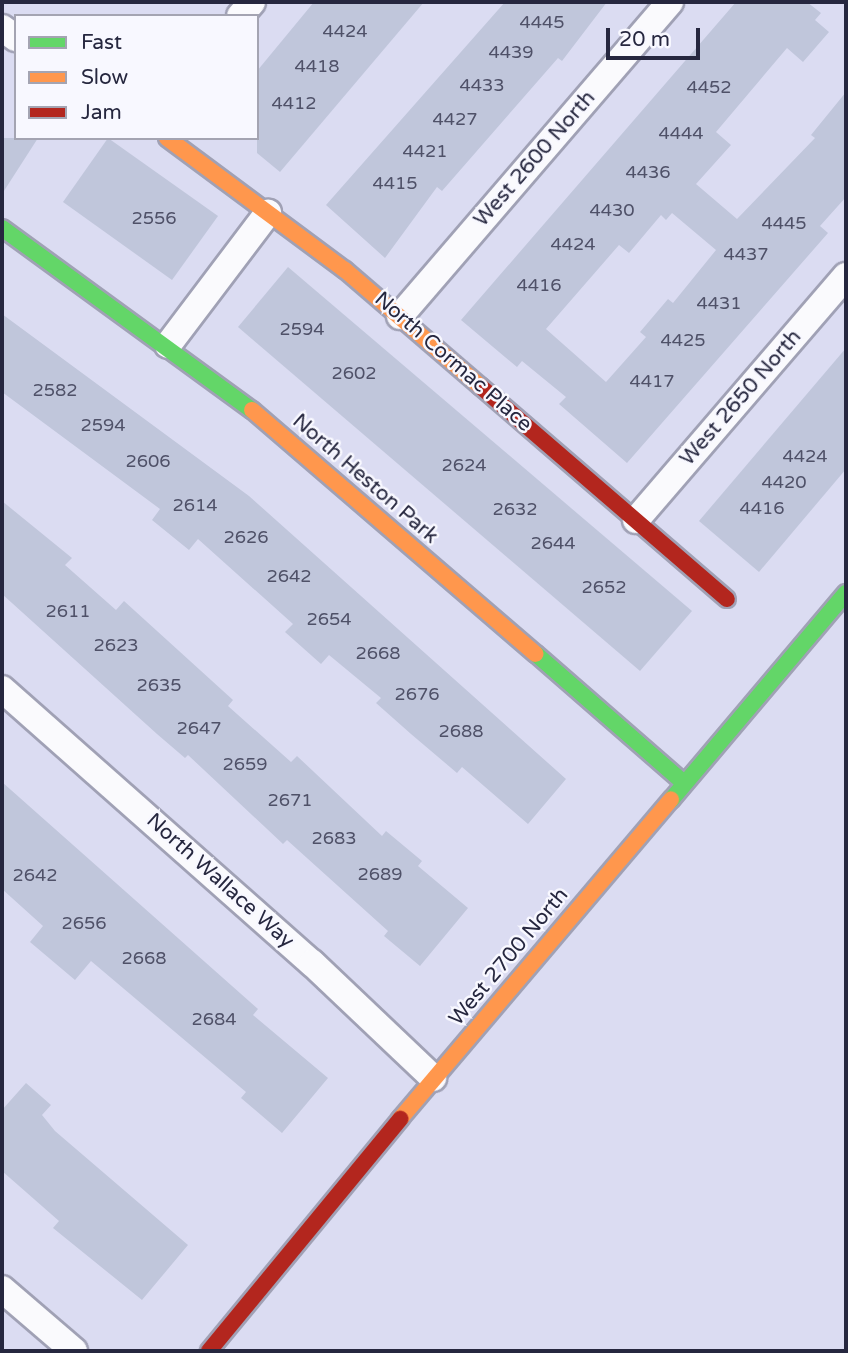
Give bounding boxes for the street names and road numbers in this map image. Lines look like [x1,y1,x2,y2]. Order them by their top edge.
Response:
street label: West 2600 North [469,86,601,232]
street label: North Cormac Place [369,287,537,437]
street label: West 2650 North [675,325,807,471]
street label: North Heston Park [287,409,443,549]
street label: North Wallace Way [141,808,299,954]
street label: West 2700 North [444,883,574,1031]

